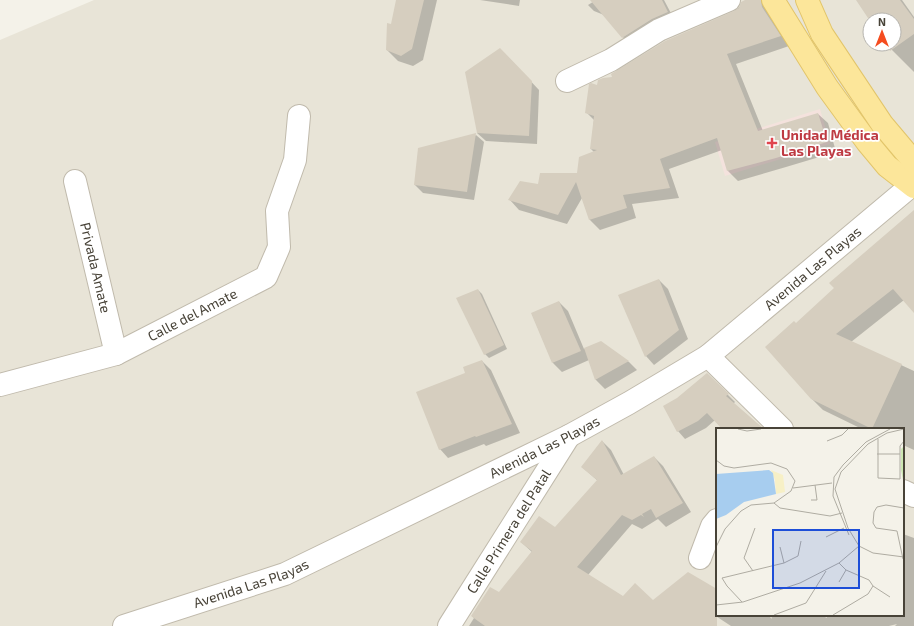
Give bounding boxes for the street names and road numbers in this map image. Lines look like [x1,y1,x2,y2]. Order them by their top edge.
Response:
street label: Privada Amate [77,221,115,314]
street label: Avenida Las Playas [761,222,864,313]
street label: Calle del Amate [145,284,240,344]
street label: Avenida Las Playas [486,412,602,481]
street label: Calle Primera del Patal [463,465,554,596]
street label: Avenida Las Playas [191,555,311,611]

